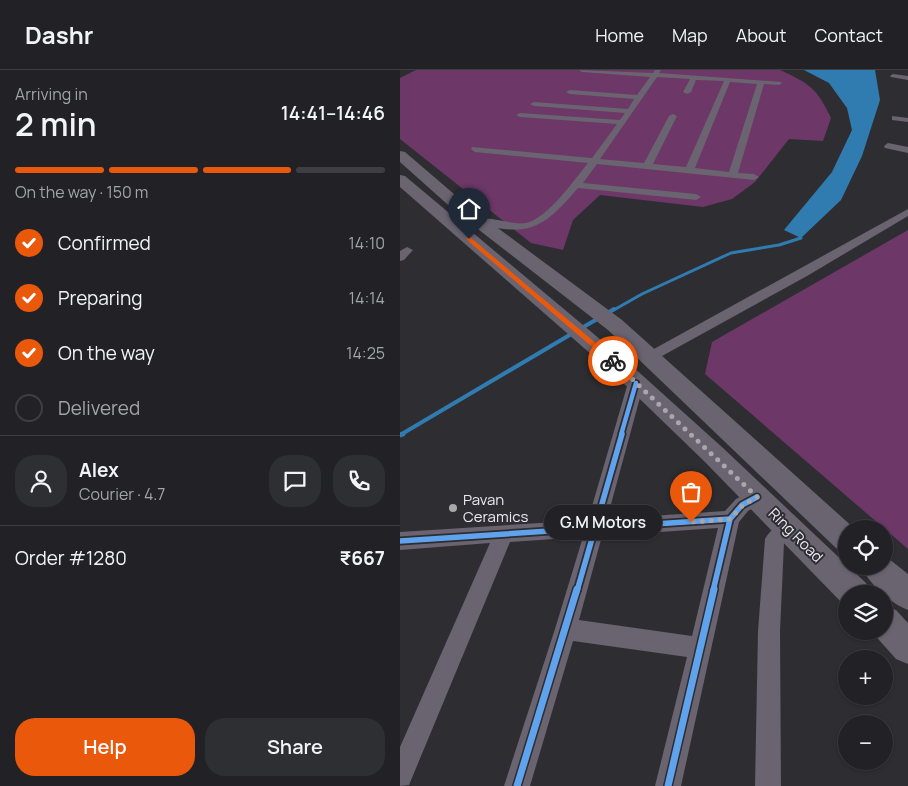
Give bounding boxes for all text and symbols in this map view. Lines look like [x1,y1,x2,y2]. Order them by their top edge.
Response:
text: Dashr [25,18,93,51]
text: Home [595,23,644,47]
text: Map [672,23,708,47]
text: About [736,23,786,47]
text: Contact [814,23,883,47]
text: Arriving in [15,83,88,105]
text: 14:41–14:46 [281,100,385,126]
text: 2 min [15,102,97,146]
text: On the way · 150 m [15,181,148,203]
pin [448,188,490,239]
icon: home [455,195,483,223]
icon: check [15,229,43,257]
text: Confirmed [58,230,151,256]
text: 14:10 [349,232,385,254]
icon: check [15,284,43,312]
text: Preparing [58,285,143,311]
text: 14:14 [349,287,385,309]
courier [588,336,638,386]
icon: check [15,339,43,367]
text: On the way [58,340,155,366]
text: 14:25 [346,342,385,364]
icon: bike [599,347,627,375]
text: Delivered [58,395,140,421]
button: person [15,455,67,507]
button: chat [269,455,321,507]
button: phone [333,455,385,507]
text: Alex [79,457,119,483]
pin [670,471,712,522]
icon: bag [677,478,705,506]
text: Courier · 4.7 [79,483,165,505]
place label: Pavan Ceramics [463,489,528,527]
marker: Pavan Ceramics [447,502,459,514]
street label: Ring Road [764,503,828,567]
callout: G.M Motors [544,504,661,540]
text: G.M Motors [560,511,646,533]
map controls [838,520,893,770]
button: locate [838,520,893,575]
text: Order #1280 [15,545,127,571]
text: ₹667 [340,545,385,571]
button: layers [838,585,893,640]
button: + [838,650,893,705]
button: − [838,715,893,770]
button: Help [15,718,195,776]
button: Share [205,718,385,776]

